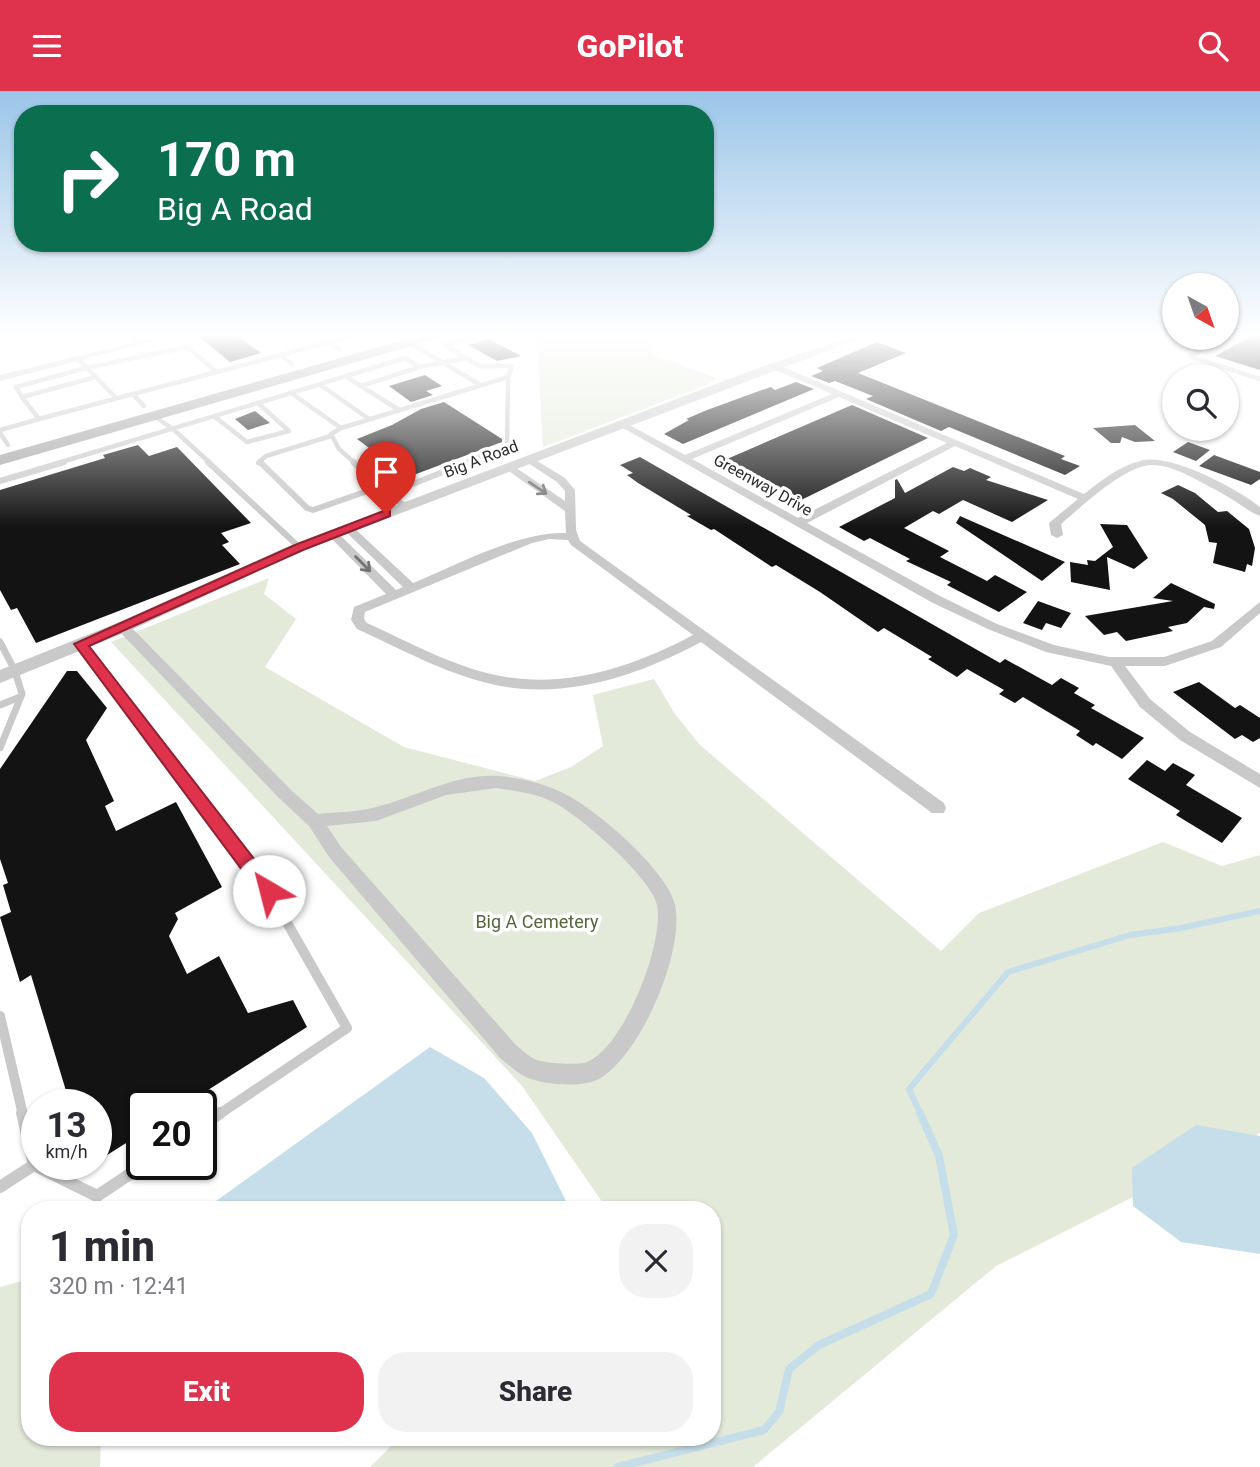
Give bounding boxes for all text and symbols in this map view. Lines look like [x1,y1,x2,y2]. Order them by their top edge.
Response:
icon: menu [28,27,66,65]
text: GoPilot [577,27,683,65]
icon: search [1194,27,1232,65]
text: 170 m [157,131,296,188]
icon: right [42,133,133,224]
text: Big A Road [157,190,313,228]
north arrow [1162,273,1239,350]
map controls [1162,273,1239,441]
button: search [1162,364,1239,441]
street label: Big A Road [441,436,521,482]
pin [356,442,416,514]
street label: Greenway Drive [710,450,816,520]
icon: arrive [367,453,405,491]
one-way arrow [528,481,547,495]
one-way arrow [354,555,371,572]
position arrow [232,854,306,928]
park label: Big A Cemetery [475,911,599,932]
speed limit sign: 20 [126,1089,217,1180]
text: 13 [46,1105,87,1146]
text: km/h [45,1141,88,1162]
text: 1 min [49,1222,155,1271]
button: close [619,1224,693,1298]
text: 320 m · 12:41 [49,1273,188,1300]
button: Exit [49,1352,364,1432]
button: Share [378,1352,693,1432]

